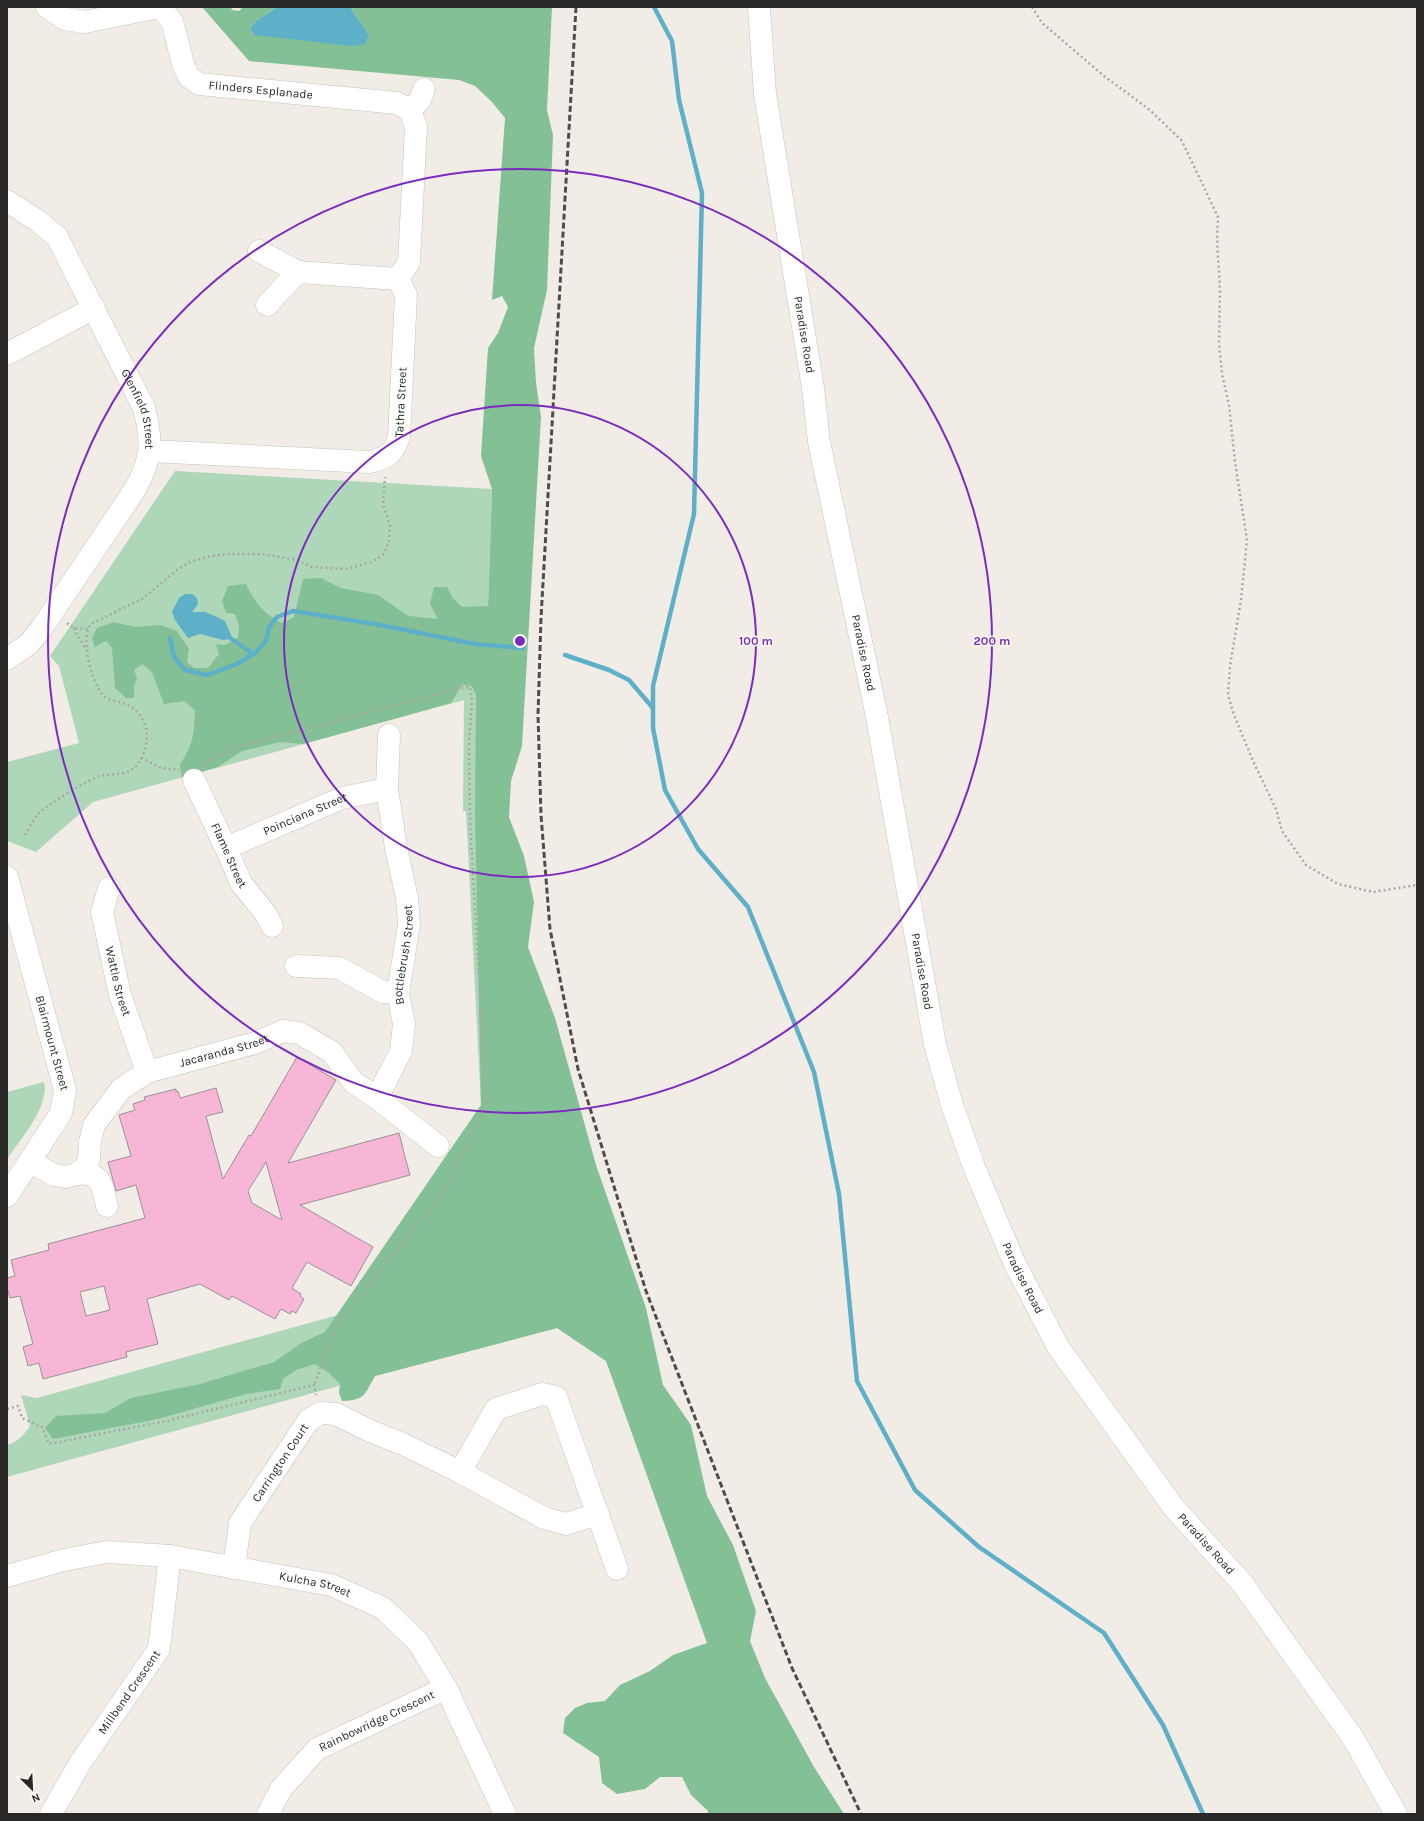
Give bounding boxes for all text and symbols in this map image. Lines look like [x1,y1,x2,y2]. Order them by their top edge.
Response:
street label: Flinders Esplanade [208,78,313,102]
street label: Paradise Road [791,295,817,374]
street label: Tathra Street [392,366,409,438]
street label: Glenfield Street [118,367,157,450]
street label: Paradise Road [849,613,878,692]
centre of rings [513,634,527,648]
text: 100 m [739,634,773,648]
text: 200 m [974,634,1010,648]
street label: Poinciana Street [261,790,349,838]
street label: Flame Street [208,821,250,891]
street label: Bottlebrush Street [391,904,416,1006]
street label: Paradise Road [908,932,936,1011]
street label: Wattle Street [103,945,134,1018]
street label: Blairmount Street [33,994,72,1093]
street label: Jacaranda Street [178,1031,271,1070]
street label: Paradise Road [1000,1240,1047,1316]
street label: Carrington Court [249,1420,312,1505]
street label: Paradise Road [1175,1510,1238,1577]
street label: Kulcha Street [278,1569,354,1600]
street label: Millbend Crescent [95,1647,163,1737]
street label: Rainbowridge Crescent [317,1687,437,1754]
north arrow [12,1769,52,1809]
text: N [30,1790,42,1805]

